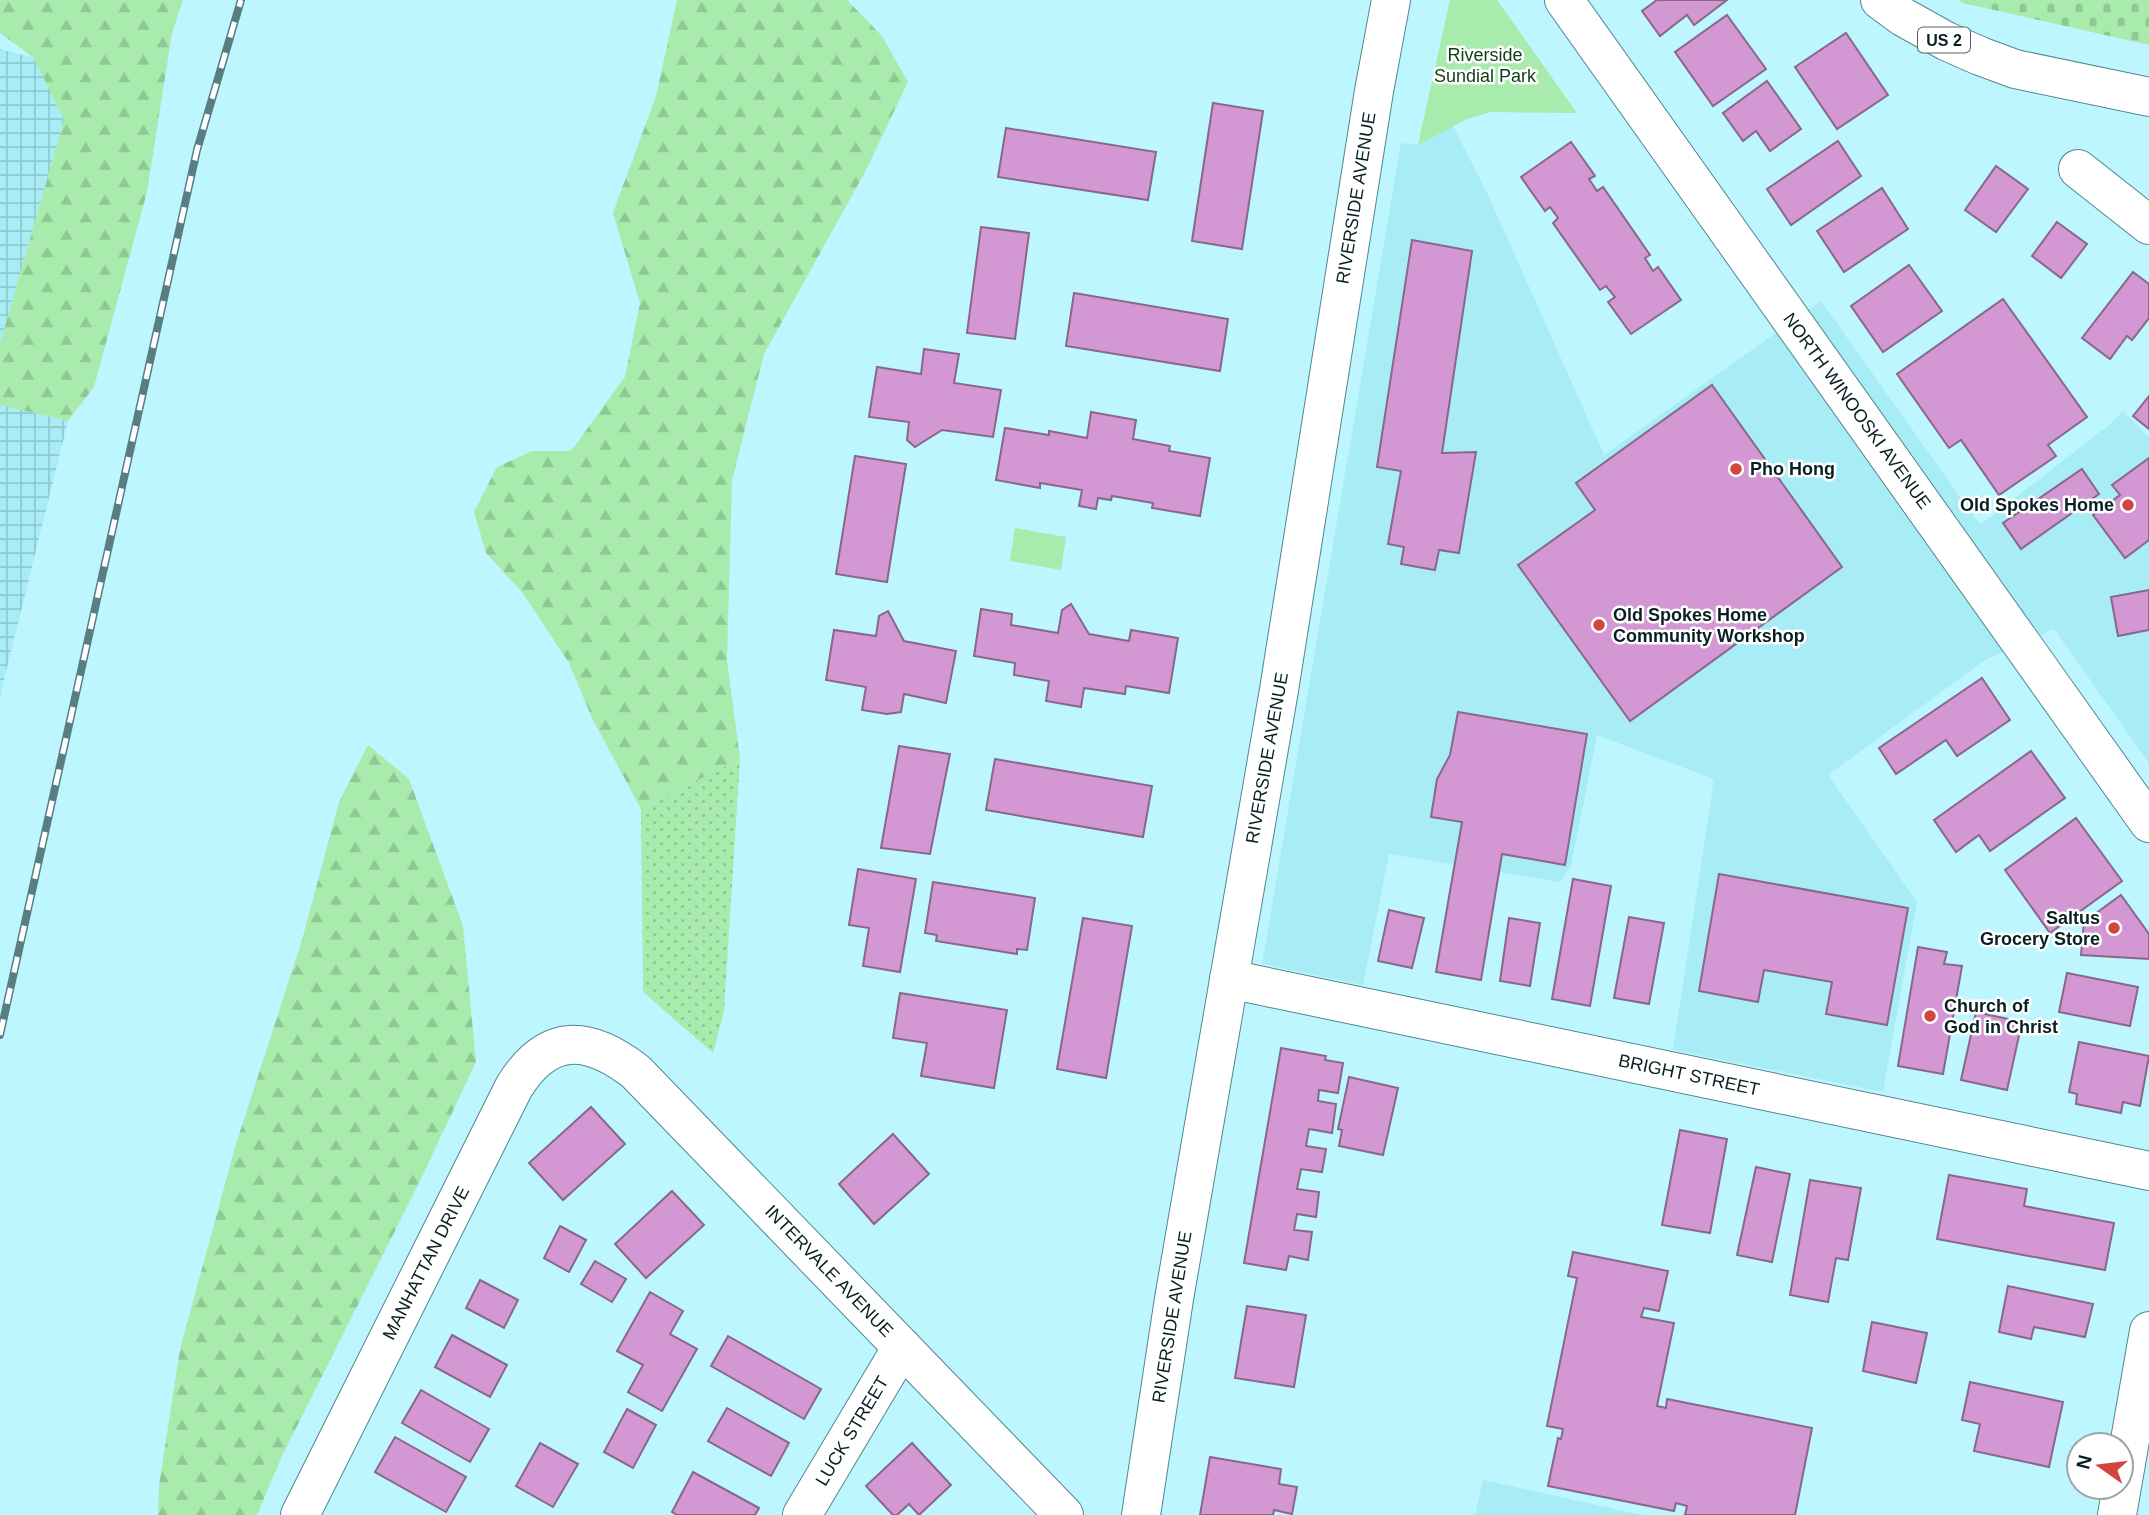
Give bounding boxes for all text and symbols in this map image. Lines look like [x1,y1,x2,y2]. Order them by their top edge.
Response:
road number: US 2 [1918,28,1970,52]
park label: Riverside Sundial Park [1434,45,1537,86]
street label: RIVERSIDE AVENUE [1333,111,1379,285]
street label: NORTH WINOOSKI AVENUE [1779,309,1935,513]
place label: Pho Hong [1750,459,1835,479]
marker: Pho Hong [1728,461,1744,477]
place label: Old Spokes Home [1960,495,2114,515]
marker: Old Spokes Home [2120,497,2136,513]
place label: Old Spokes Home Community Workshop [1613,605,1805,646]
marker: Old Spokes Home Community Workshop [1591,617,1607,633]
street label: RIVERSIDE AVENUE [1242,671,1292,845]
place label: Saltus Grocery Store [1980,908,2100,949]
marker: Saltus Grocery Store [2106,920,2122,936]
place label: Church of God in Christ [1944,996,2058,1037]
marker: Church of God in Christ [1922,1008,1938,1024]
street label: BRIGHT STREET [1617,1050,1761,1100]
street label: MANHATTAN DRIVE [379,1183,473,1343]
street label: INTERVALE AVENUE [761,1201,897,1341]
street label: RIVERSIDE AVENUE [1149,1230,1195,1404]
street label: LUCK STREET [811,1373,893,1489]
north arrow [2065,1431,2135,1501]
text: N [2072,1453,2096,1471]

